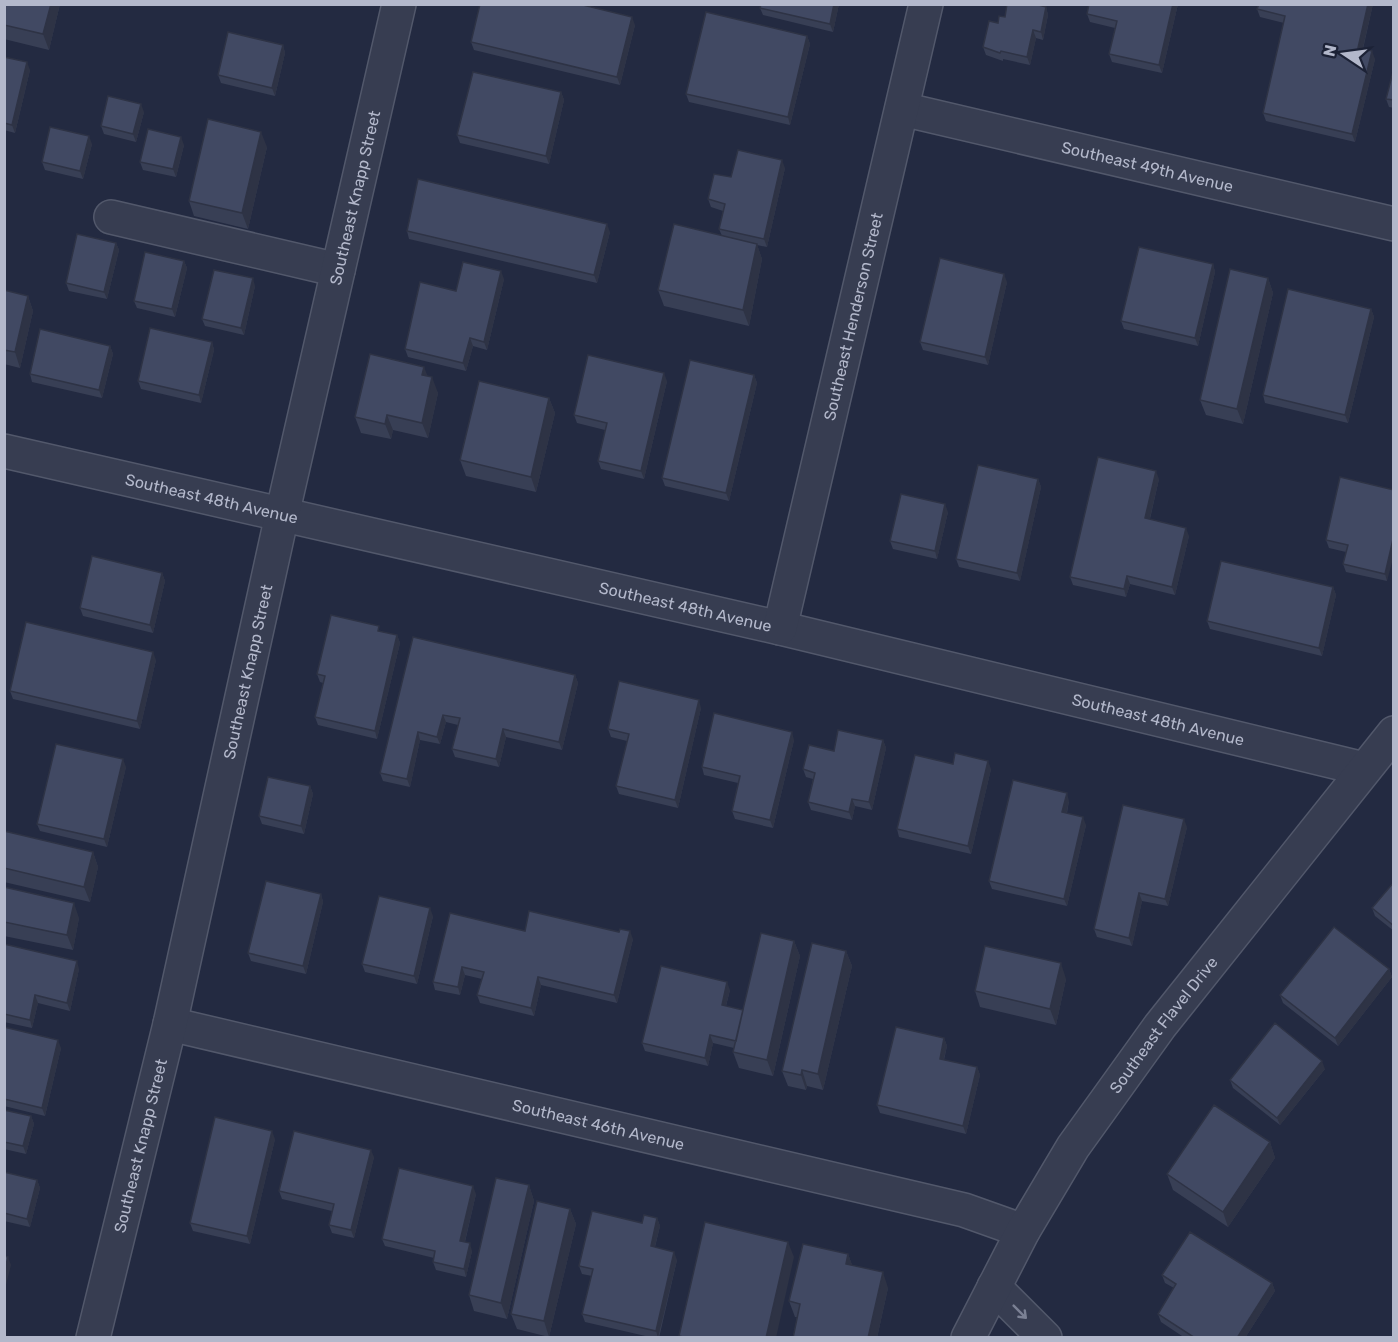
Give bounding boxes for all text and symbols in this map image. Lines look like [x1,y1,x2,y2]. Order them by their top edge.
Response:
north arrow [1314,24,1374,84]
text: N [1319,43,1340,58]
street label: Southeast Knapp Street [325,109,384,287]
street label: Southeast 49th Avenue [1060,137,1235,196]
street label: Southeast Henderson Street [819,211,886,422]
street label: Southeast 48th Avenue [123,469,300,527]
street label: Southeast 48th Avenue [597,578,774,635]
street label: Southeast Knapp Street [219,583,276,761]
street label: Southeast 48th Avenue [1070,689,1246,749]
street label: Southeast Flavel Drive [1105,953,1221,1097]
street label: Southeast Knapp Street [110,1057,171,1235]
street label: Southeast 46th Avenue [510,1095,686,1154]
one-way arrow [1012,1305,1027,1320]

